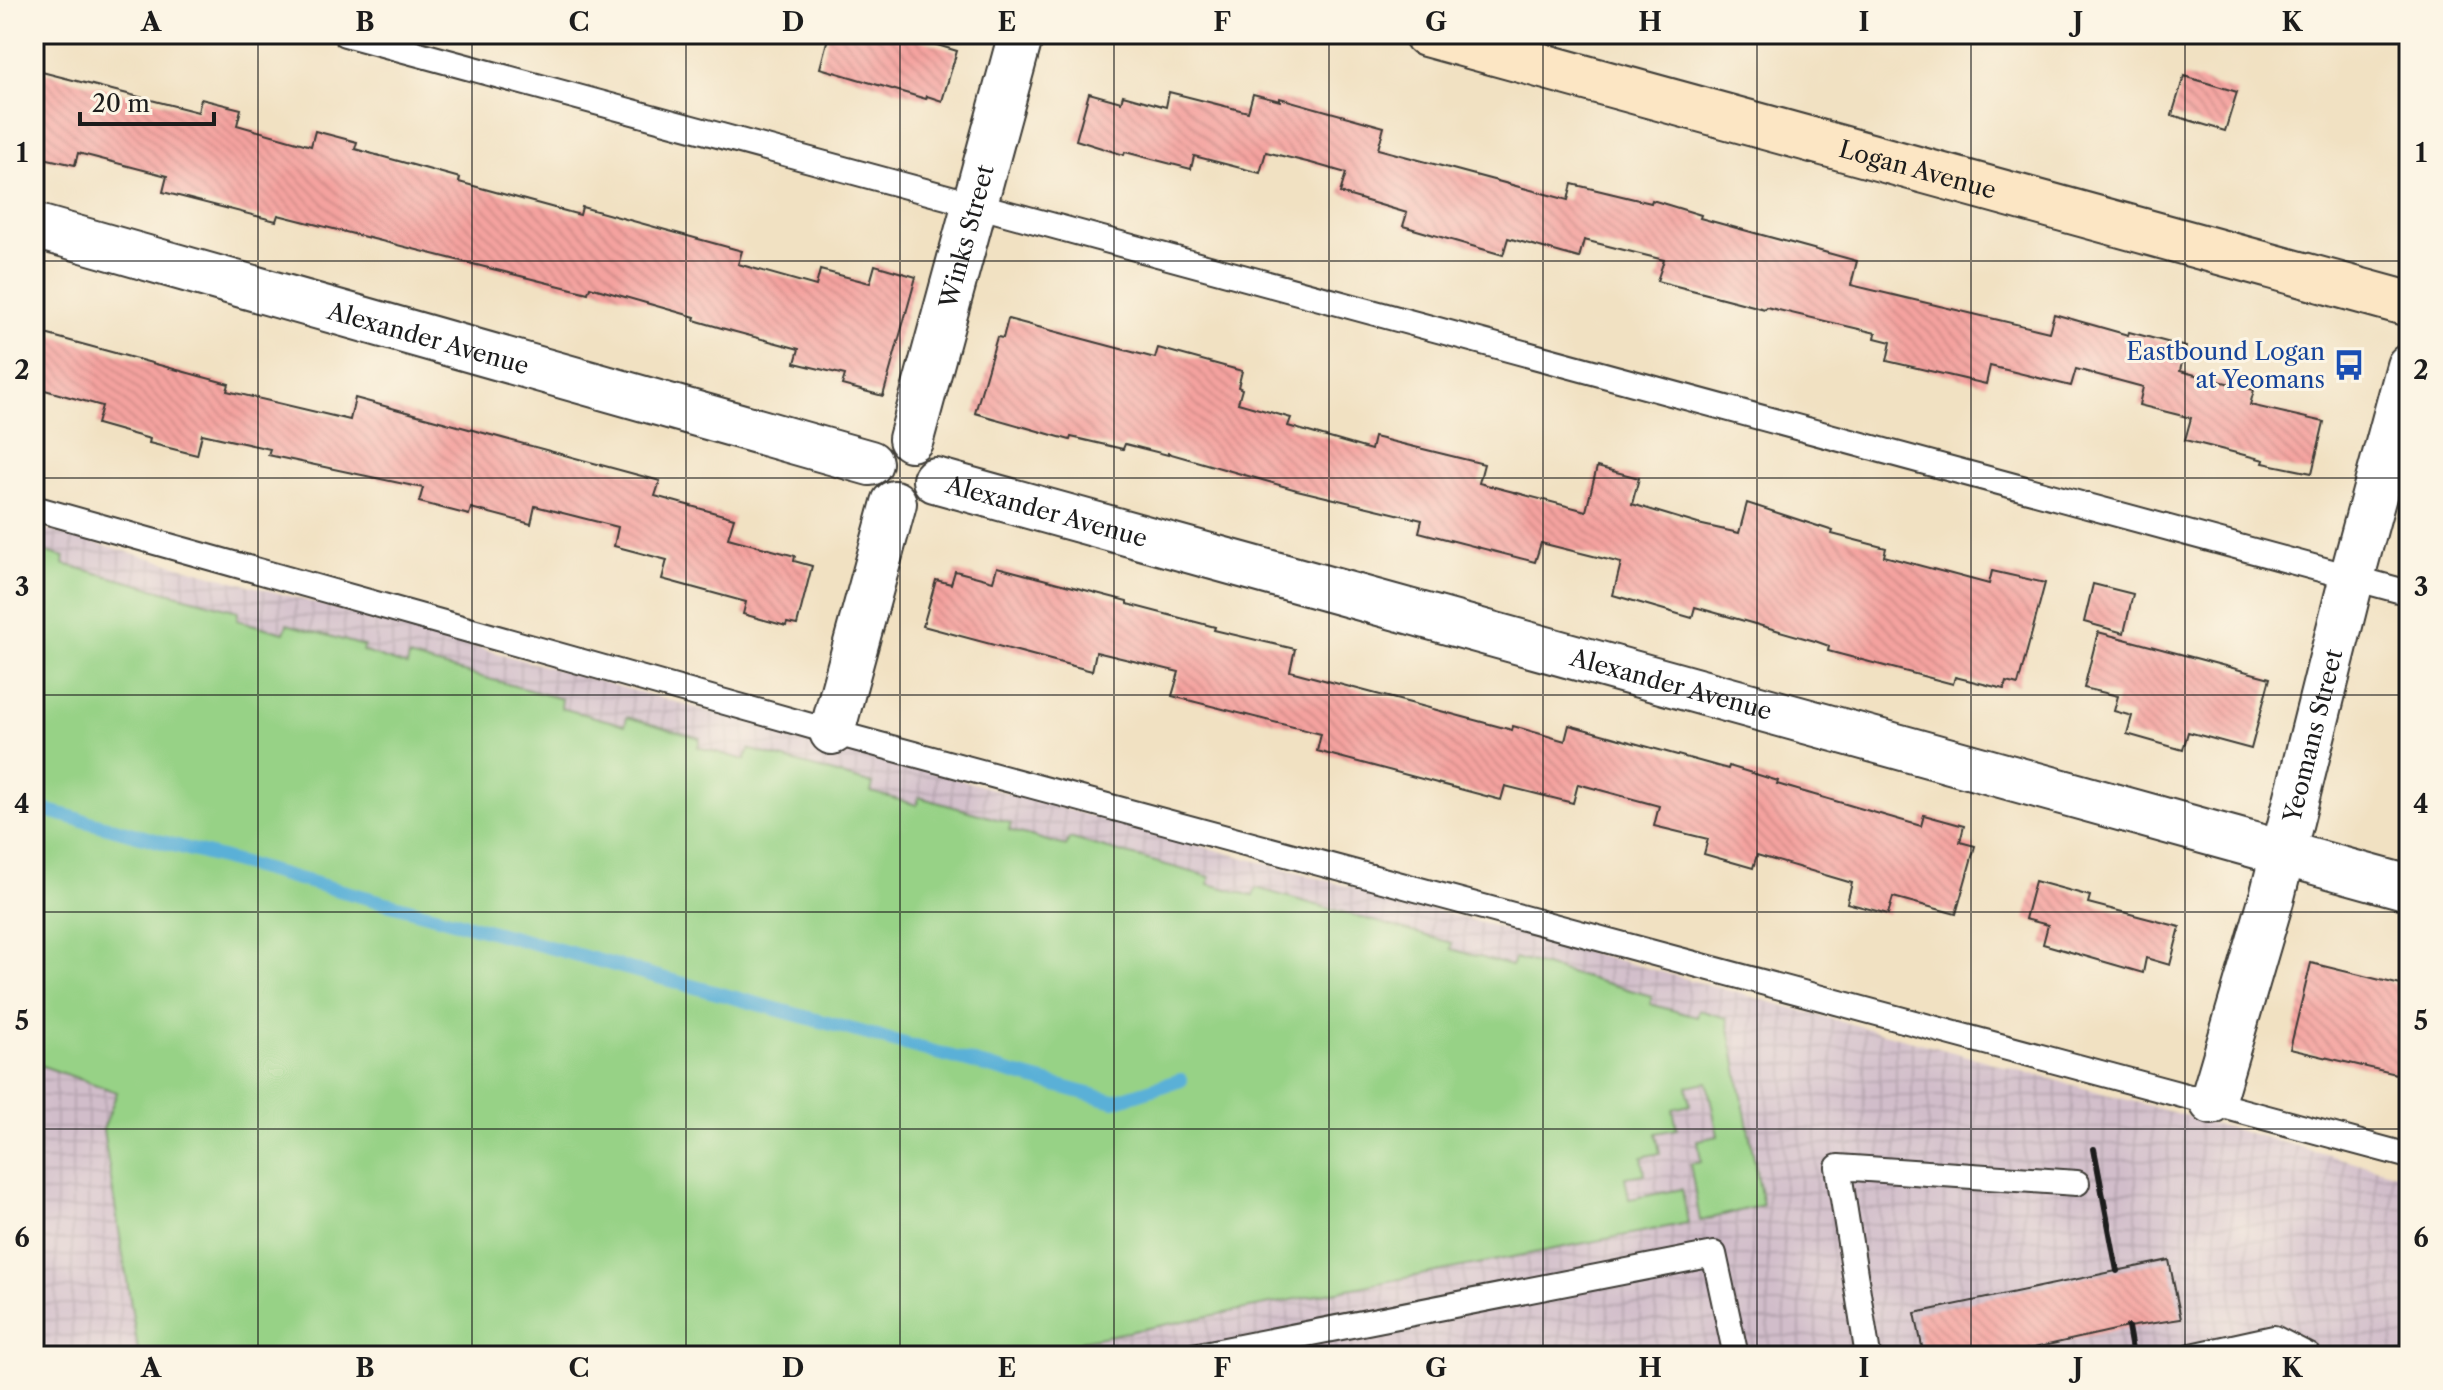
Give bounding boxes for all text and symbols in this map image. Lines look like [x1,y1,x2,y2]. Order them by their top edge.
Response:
text: A [140,6,162,38]
text: B [355,6,375,38]
text: C [569,6,589,38]
text: D [782,6,804,38]
text: E [998,6,1016,38]
text: F [1213,6,1231,38]
text: G [1425,6,1447,38]
text: H [1638,6,1662,38]
text: I [1859,6,1869,38]
text: J [2069,6,2083,38]
text: K [2282,6,2304,38]
scale bar [80,76,214,126]
text: 20 m [92,89,150,118]
street label: Logan Avenue [1836,134,2000,204]
text: 1 [16,137,28,169]
text: 1 [2415,137,2427,169]
street label: Winks Street [932,161,999,312]
street label: Alexander Avenue [324,295,532,380]
place label: Eastbound Logan at Yeomans [2126,337,2325,394]
bus stop icon: Eastbound Logan at Yeomans [2332,348,2366,382]
text: 2 [14,354,30,386]
text: 2 [2413,354,2429,386]
street label: Alexander Avenue [942,469,1151,553]
text: 3 [15,571,29,603]
text: 3 [2414,571,2428,603]
street label: Alexander Avenue [1566,642,1775,725]
street label: Yeomans Street [2277,645,2348,826]
text: 4 [14,788,30,820]
text: 4 [2413,788,2429,820]
text: 5 [15,1005,29,1037]
text: 5 [2414,1005,2428,1037]
text: 6 [14,1222,30,1254]
text: 6 [2413,1222,2429,1254]
text: A [140,1352,162,1384]
text: B [355,1352,375,1384]
text: C [569,1352,589,1384]
text: D [782,1352,804,1384]
text: E [998,1352,1016,1384]
text: F [1213,1352,1231,1384]
text: G [1425,1352,1447,1384]
text: H [1638,1352,1662,1384]
text: I [1859,1352,1869,1384]
text: J [2069,1352,2083,1384]
text: K [2282,1352,2304,1384]

